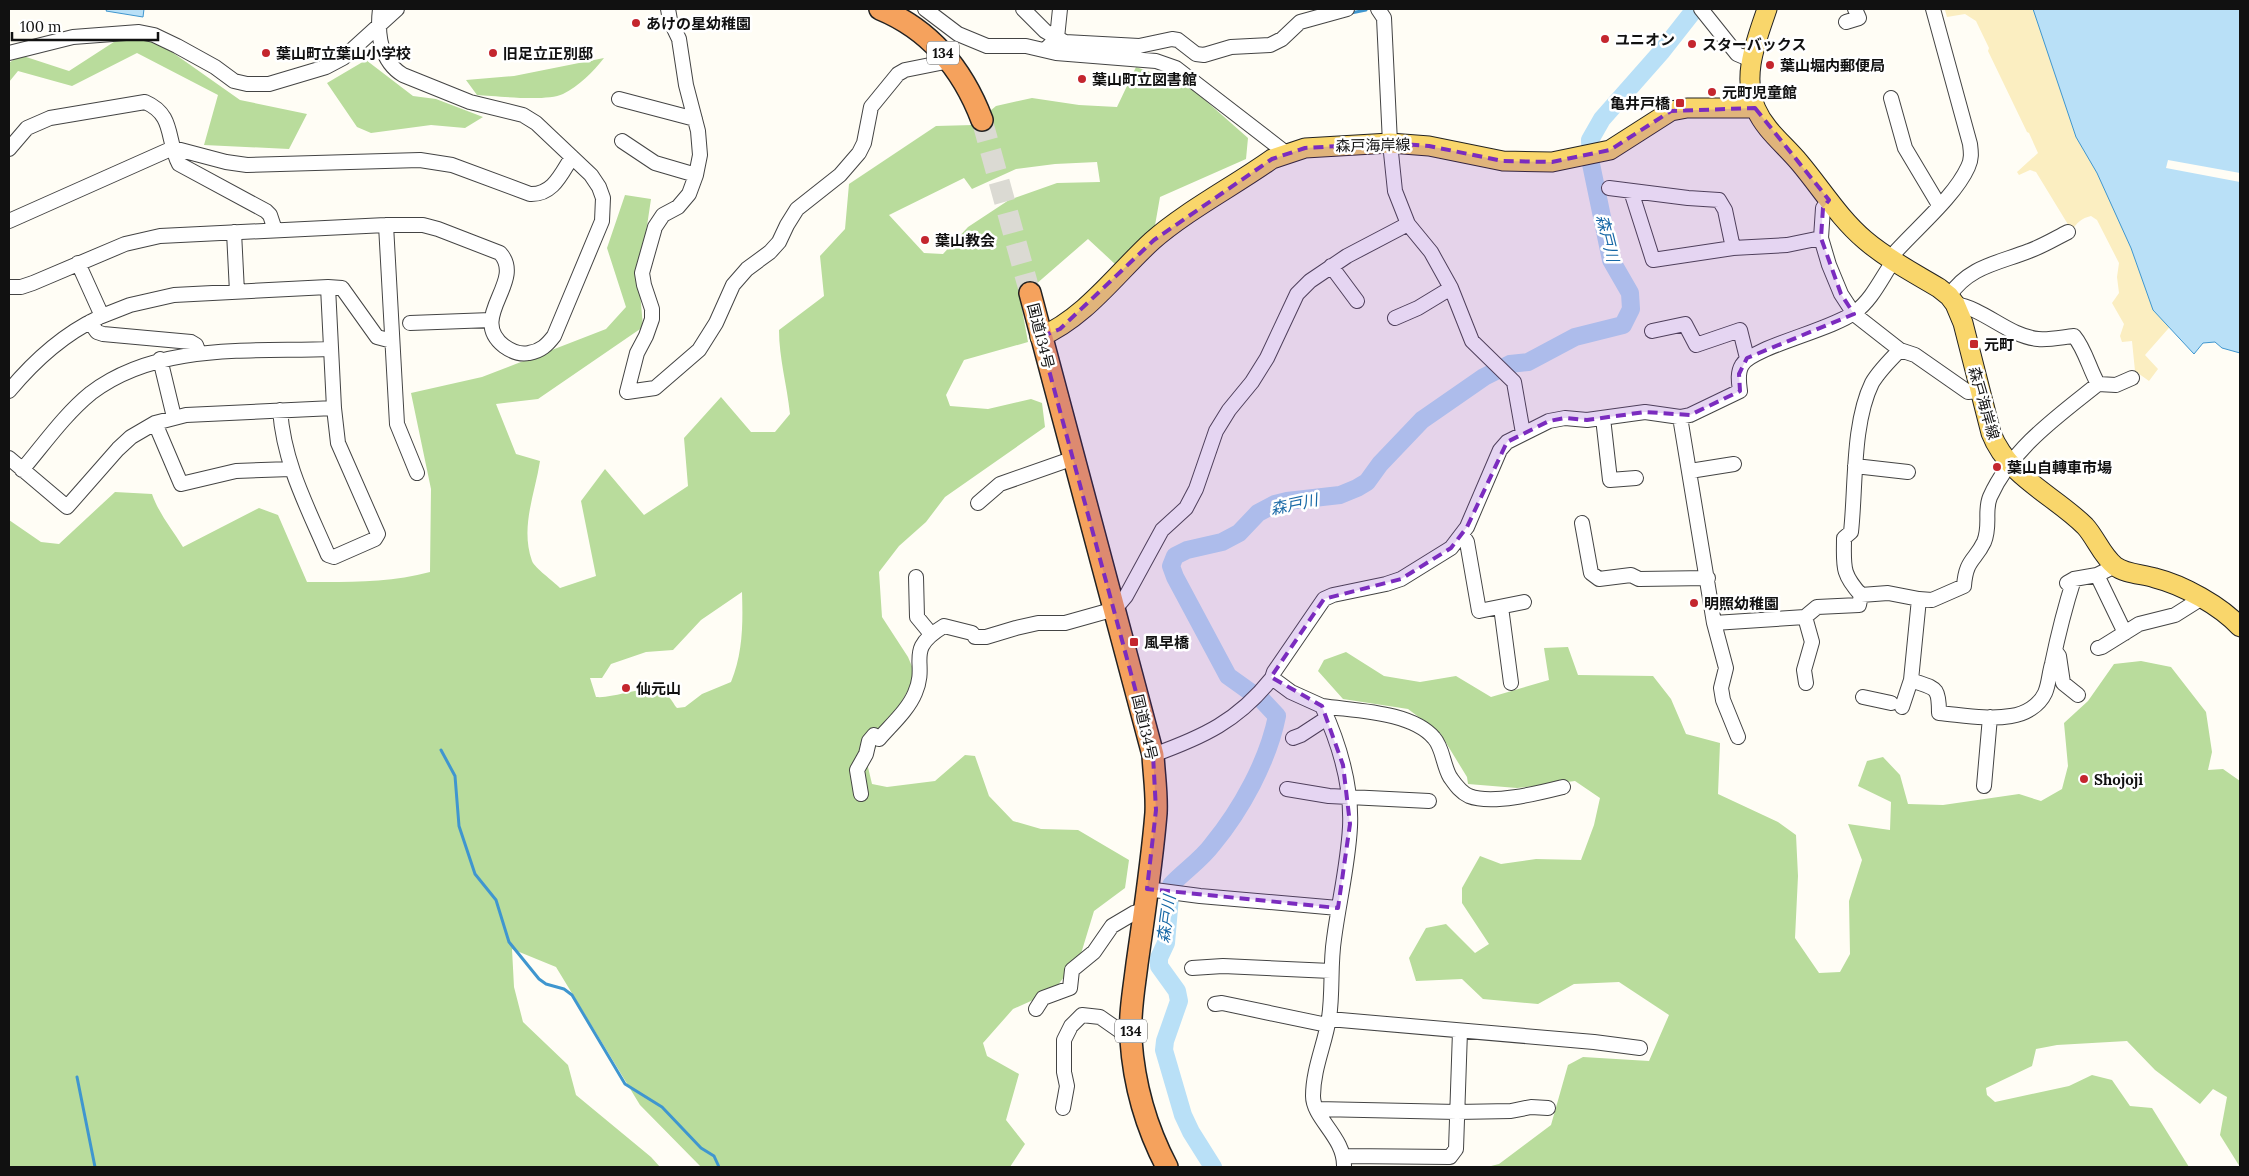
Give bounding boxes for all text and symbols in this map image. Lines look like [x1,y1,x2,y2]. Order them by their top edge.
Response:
scale bar [12,10,159,42]
place label: あけの星幼稚園 [646,14,751,33]
text: 100 m [20,17,61,36]
marker: あけの星幼稚園 [630,17,642,29]
place label: ユニオン [1615,30,1675,49]
marker: ユニオン [1599,33,1611,45]
place label: スターバックス [1702,35,1806,54]
marker: スターバックス [1686,38,1698,50]
road number: 134 [927,42,959,64]
place label: 葉山町立葉山小学校 [276,44,411,63]
place label: 旧足立正別邸 [503,44,593,63]
marker: 葉山町立葉山小学校 [260,47,272,59]
marker: 旧足立正別邸 [487,47,499,59]
place label: 葉山堀内郵便局 [1780,56,1885,75]
marker: 葉山堀内郵便局 [1764,59,1776,71]
place label: 葉山町立図書館 [1092,70,1197,89]
marker: 葉山町立図書館 [1076,73,1088,85]
place label: 元町児童館 [1722,83,1797,102]
marker: 元町児童館 [1706,86,1718,98]
place label: 亀井戸橋 [1610,94,1671,113]
marker: 亀井戸橋 [1674,97,1686,109]
street label: 森戸海岸線 [1335,135,1411,155]
water label: 森戸川 [1592,212,1624,266]
place label: 葉山教会 [935,231,995,250]
marker: 葉山教会 [919,234,931,246]
street label: 国道134号 [1024,301,1058,371]
place label: 元町 [1984,335,2014,354]
marker: 元町 [1968,338,1980,350]
street label: 森戸海岸線 [1965,364,2003,442]
place label: 葉山自轉車市場 [2007,458,2112,477]
marker: 葉山自轉車市場 [1991,461,2003,473]
water label: 森戸川 [1268,489,1322,519]
place label: 明照幼稚園 [1704,594,1779,613]
marker: 明照幼稚園 [1688,597,1700,609]
place label: 風早橋 [1144,633,1190,652]
marker: 風早橋 [1128,636,1140,648]
place label: 仙元山 [636,679,681,698]
marker: 仙元山 [620,682,632,694]
street label: 国道134号 [1128,692,1162,762]
place label: Shojoji [2094,770,2143,789]
marker: Shojoji [2078,773,2090,785]
water label: 森戸川 [1153,892,1180,944]
road number: 134 [1115,1019,1147,1042]

